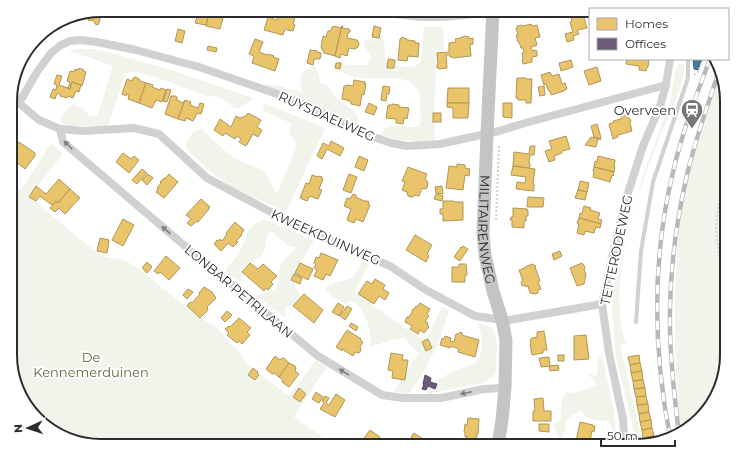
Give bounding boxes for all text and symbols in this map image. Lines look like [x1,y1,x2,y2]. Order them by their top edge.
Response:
legend [589,8,729,60]
text: Homes [625,16,668,31]
text: Offices [625,36,666,51]
street label: RUYSDAELWEG [276,88,378,144]
station icon: Overveen [679,97,705,130]
place label: Overveen [614,102,676,118]
one-way arrow [63,140,72,150]
street label: MILITAIRENWEG [475,175,499,286]
street label: TETTERODEWEG [596,193,636,307]
street label: KWEEKDUINWEG [269,206,383,268]
one-way arrow [160,225,171,234]
street label: LONBAR PETRILAAN [182,241,296,341]
park label: De Kennemerduinen [33,349,149,380]
one-way arrow [338,368,350,375]
one-way arrow [460,390,473,396]
north arrow [8,408,48,448]
scale bar [601,422,675,448]
text: N [11,424,25,433]
text: 50 m [607,428,638,443]

